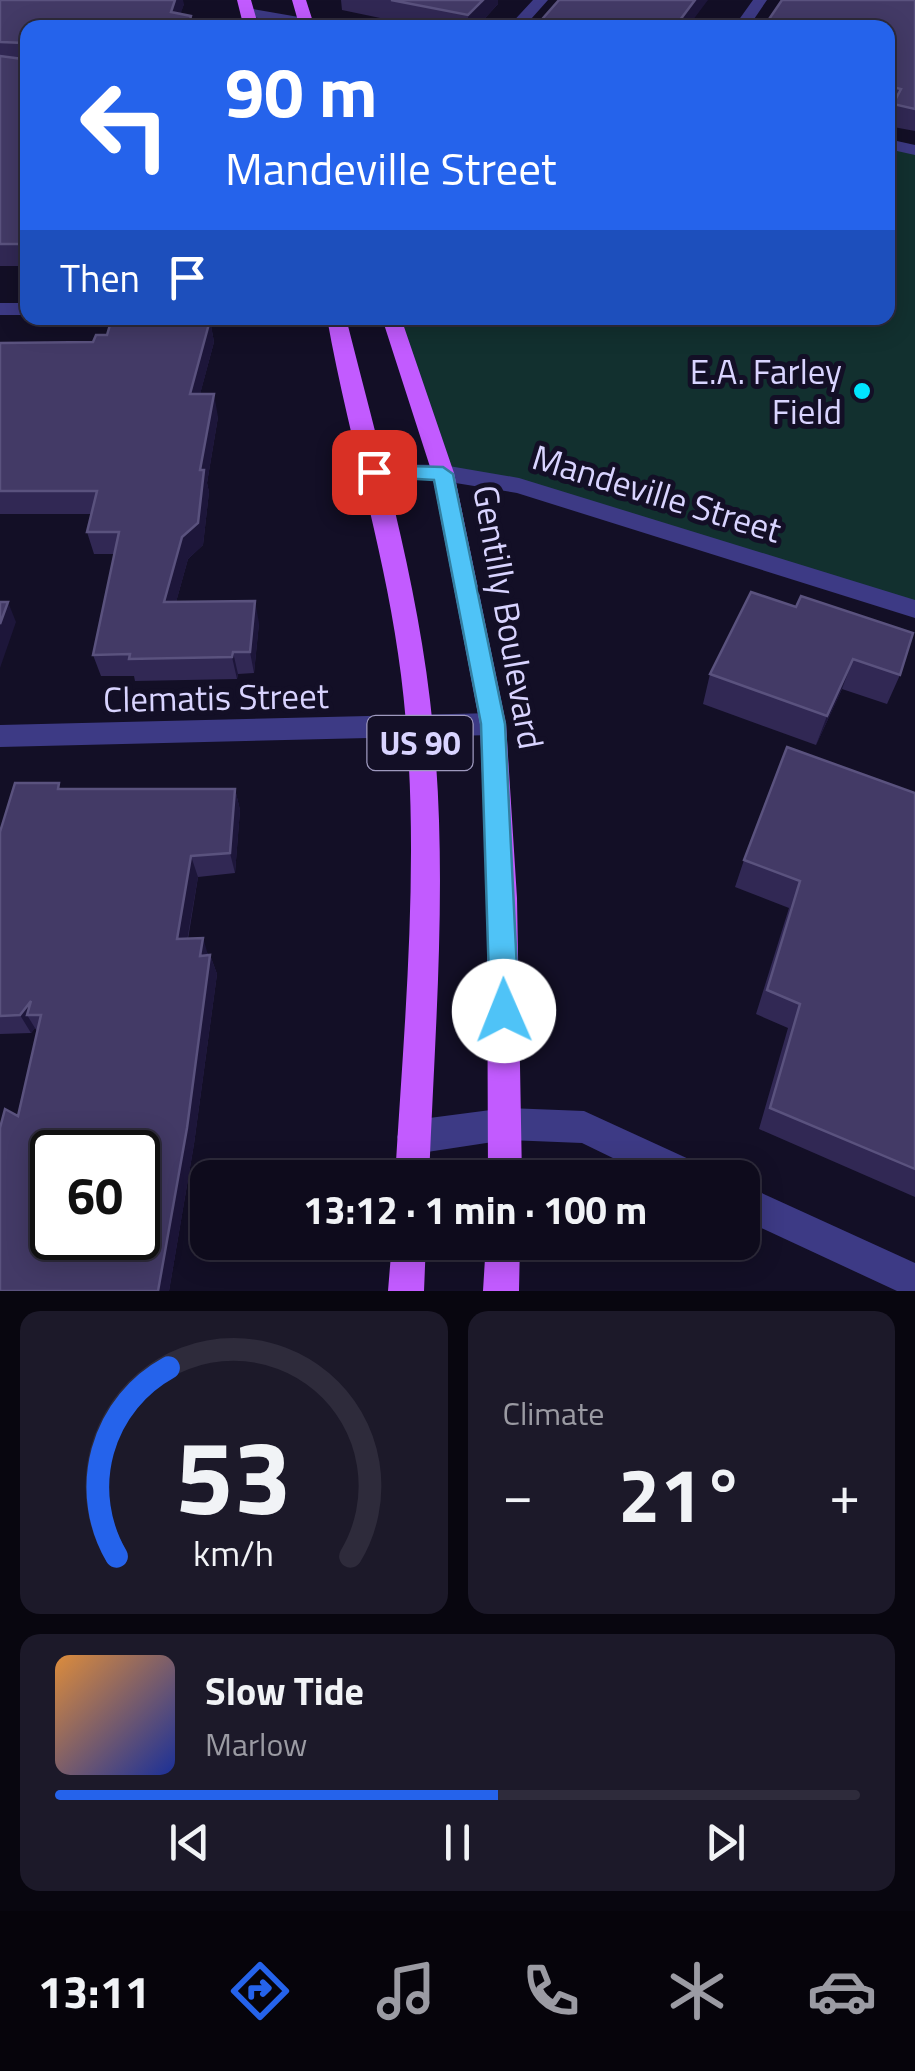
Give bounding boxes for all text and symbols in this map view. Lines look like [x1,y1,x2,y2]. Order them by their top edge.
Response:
text: 90 m [225,38,378,144]
icon: left [60,60,190,190]
text: Mandeville Street [225,134,557,202]
text: Then [60,249,140,307]
icon: arrive [160,250,215,305]
place label: E.A. Farley Field [690,344,842,438]
marker: E.A. Farley Field [851,380,873,402]
street label: Mandeville Street [526,429,788,557]
pin [332,430,417,515]
icon: arrive [347,445,402,500]
street label: Gentilly Boulevard [459,481,559,753]
street label: Clematis Street [103,668,329,726]
road number: US 90 [368,716,472,770]
position arrow [452,959,556,1063]
speed limit sign: 60 [30,1130,160,1260]
text: 13:12 · 1 min · 100 m [303,1181,647,1239]
text: Climate [503,1389,604,1437]
text: 53 [176,1396,292,1554]
text: 21° [618,1437,744,1551]
text: − [503,1452,533,1535]
text: + [829,1452,860,1535]
text: km/h [193,1525,274,1580]
text: Slow Tide [205,1662,364,1720]
text: Marlow [205,1720,308,1768]
icon: previous [162,1815,217,1870]
icon: pause [430,1815,485,1870]
icon: next [698,1815,753,1870]
icon: directions [225,1956,295,2026]
icon: music [371,1956,441,2026]
icon: phone [516,1956,586,2026]
icon: climate [662,1956,732,2026]
icon: car [807,1956,877,2026]
text: 13:11 [38,1957,150,2025]

